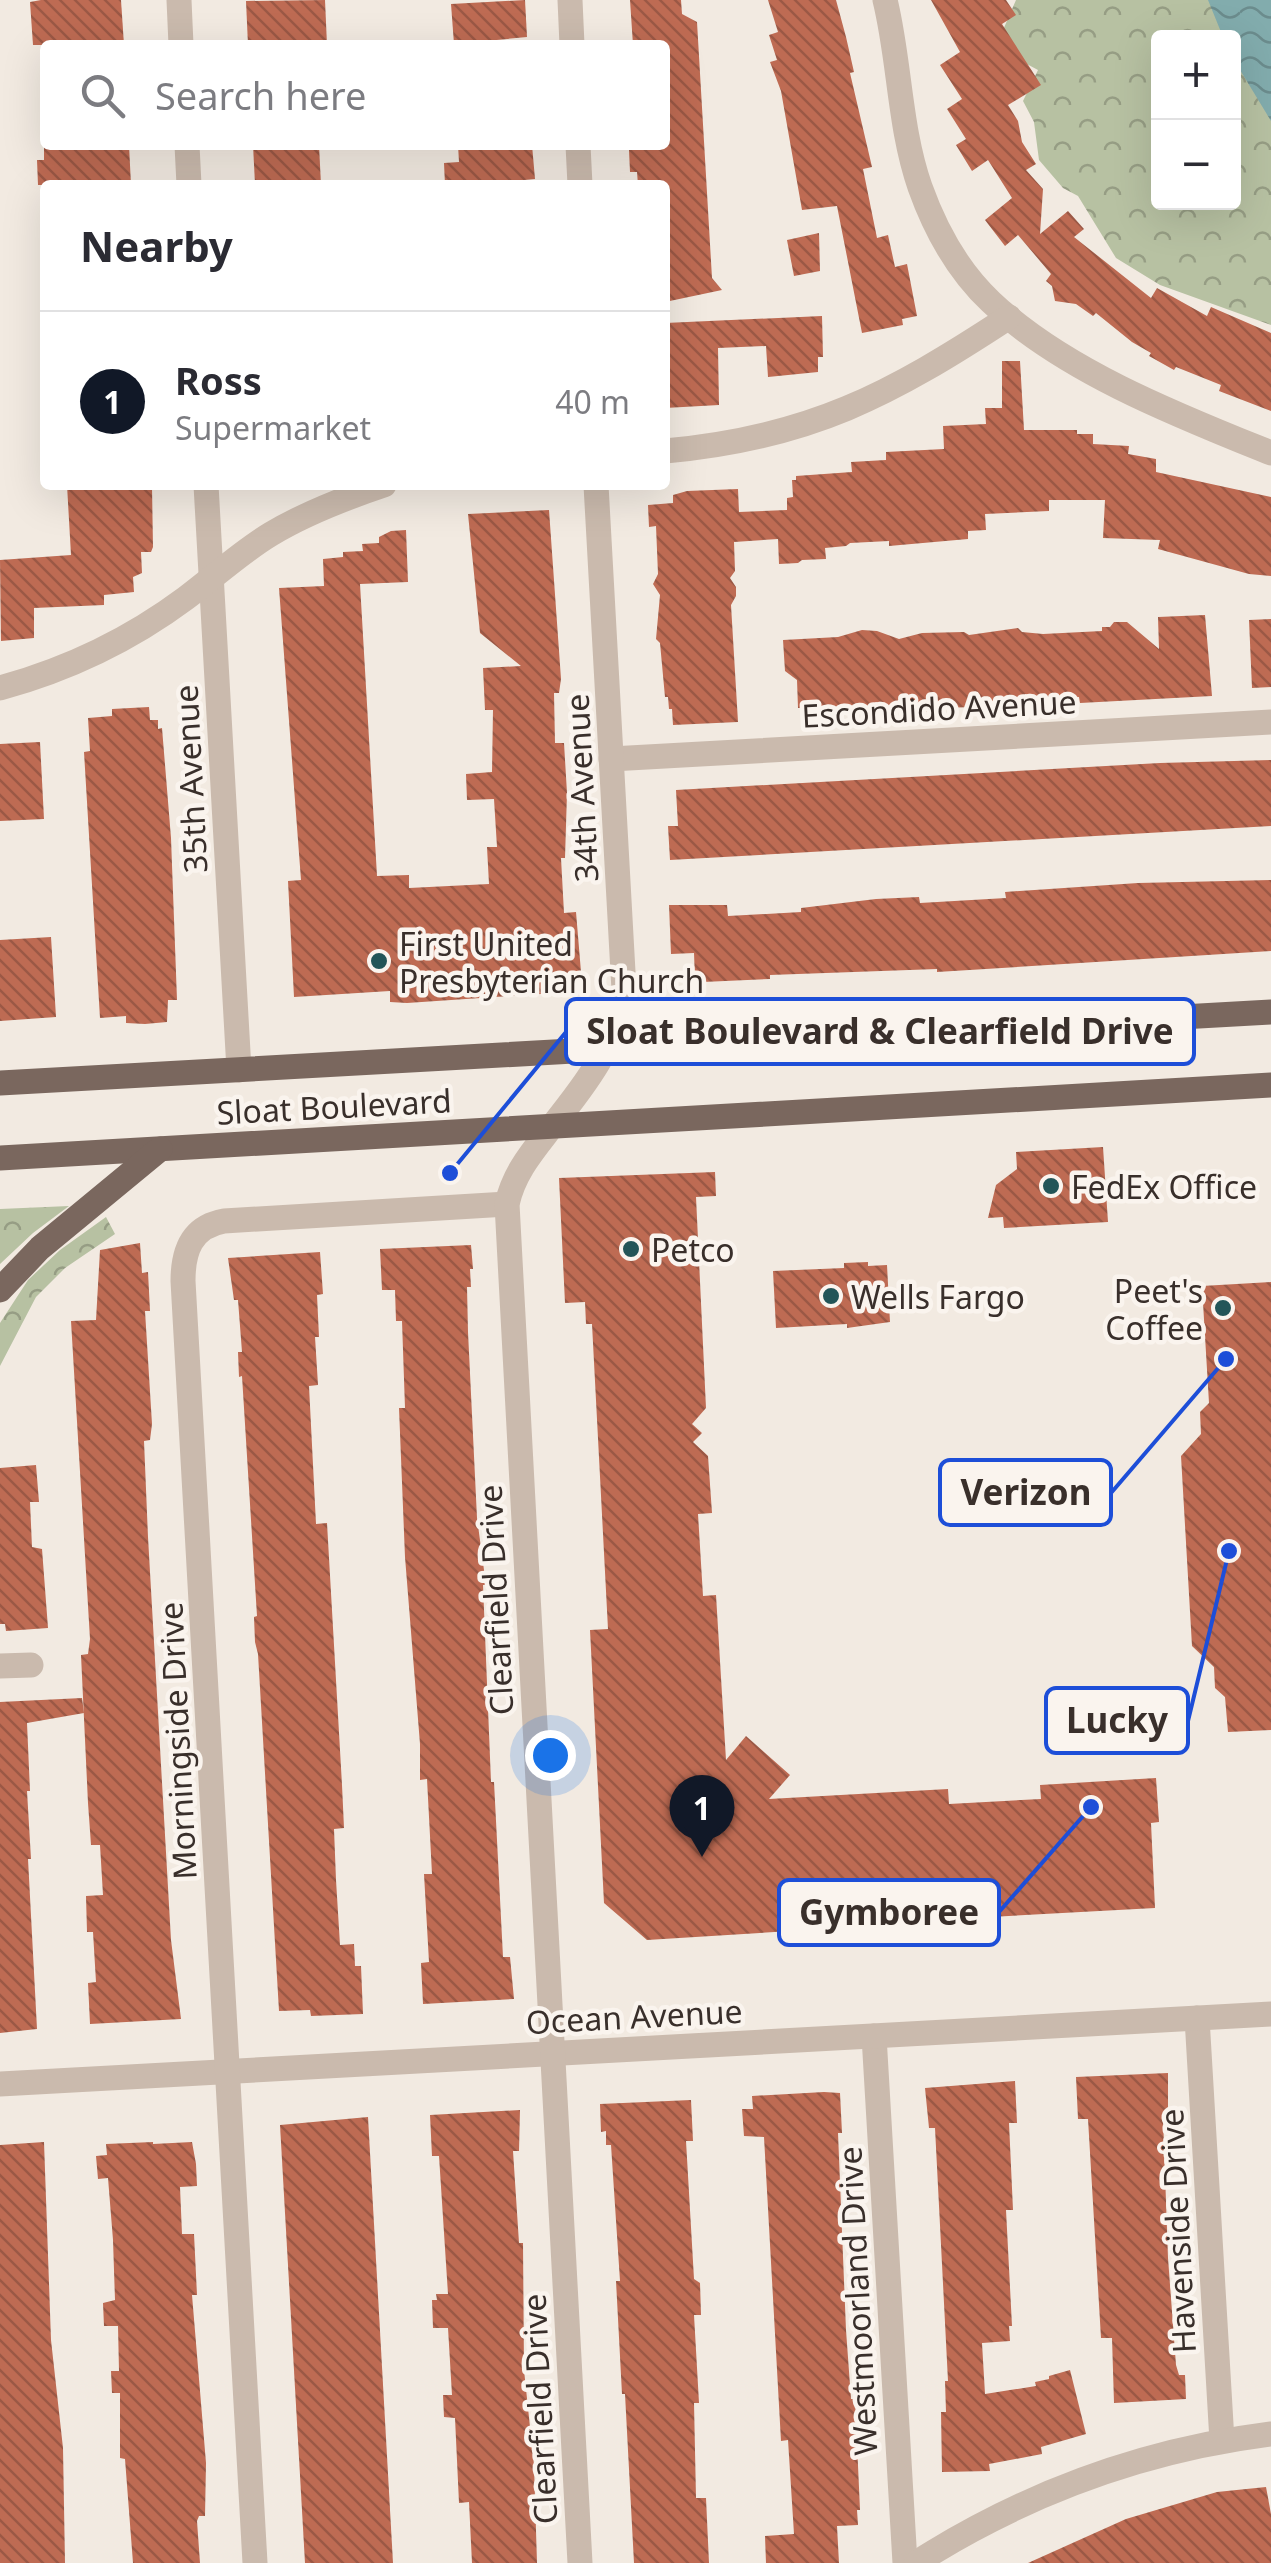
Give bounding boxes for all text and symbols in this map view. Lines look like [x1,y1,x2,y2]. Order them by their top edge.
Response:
map controls [1151,30,1241,210]
button: + [1151,30,1241,120]
search box [40,40,670,150]
icon: search [75,68,130,123]
text: Search here [155,69,366,121]
button: − [1151,120,1241,210]
text: Nearby [80,217,233,274]
text: Ross [175,354,262,406]
text: 1 [103,380,122,423]
text: 40 m [555,380,630,423]
text: Supermarket [175,406,371,449]
street label: Escondido Avenue [800,679,1078,737]
street label: 35th Avenue [164,684,216,874]
street label: 34th Avenue [555,693,607,883]
place label: First United Presbyterian Church [399,922,704,1002]
marker: First United Presbyterian Church [368,950,390,972]
callout: Sloat Boulevard & Clearfield Drive [566,999,1194,1064]
text: Sloat Boulevard & Clearfield Drive [586,1007,1174,1054]
street label: Sloat Boulevard [215,1078,453,1134]
place label: FedEx Office [1071,1165,1257,1208]
marker: FedEx Office [1040,1175,1062,1197]
place label: Petco [651,1228,735,1271]
marker: Petco [620,1238,642,1260]
place label: Peet's Coffee [1105,1269,1203,1349]
place label: Wells Fargo [851,1275,1025,1318]
marker: Wells Fargo [820,1285,842,1307]
marker: Peet's Coffee [1212,1297,1234,1319]
callout: Verizon [940,1460,1111,1525]
text: Verizon [961,1468,1091,1515]
street label: Clearfield Drive [468,1484,522,1716]
street label: Morningside Drive [148,1601,206,1881]
callout: Lucky [1046,1688,1188,1753]
text: Lucky [1066,1696,1168,1743]
your location [525,1730,576,1781]
pin: 1 [670,1774,734,1857]
callout: Gymboree [779,1880,999,1945]
text: Gymboree [799,1888,979,1935]
street label: Ocean Avenue [525,1989,743,2043]
street label: Havenside Drive [1149,2108,1205,2354]
street label: Westmoorland Drive [827,2146,887,2456]
street label: Clearfield Drive [512,2293,566,2525]

